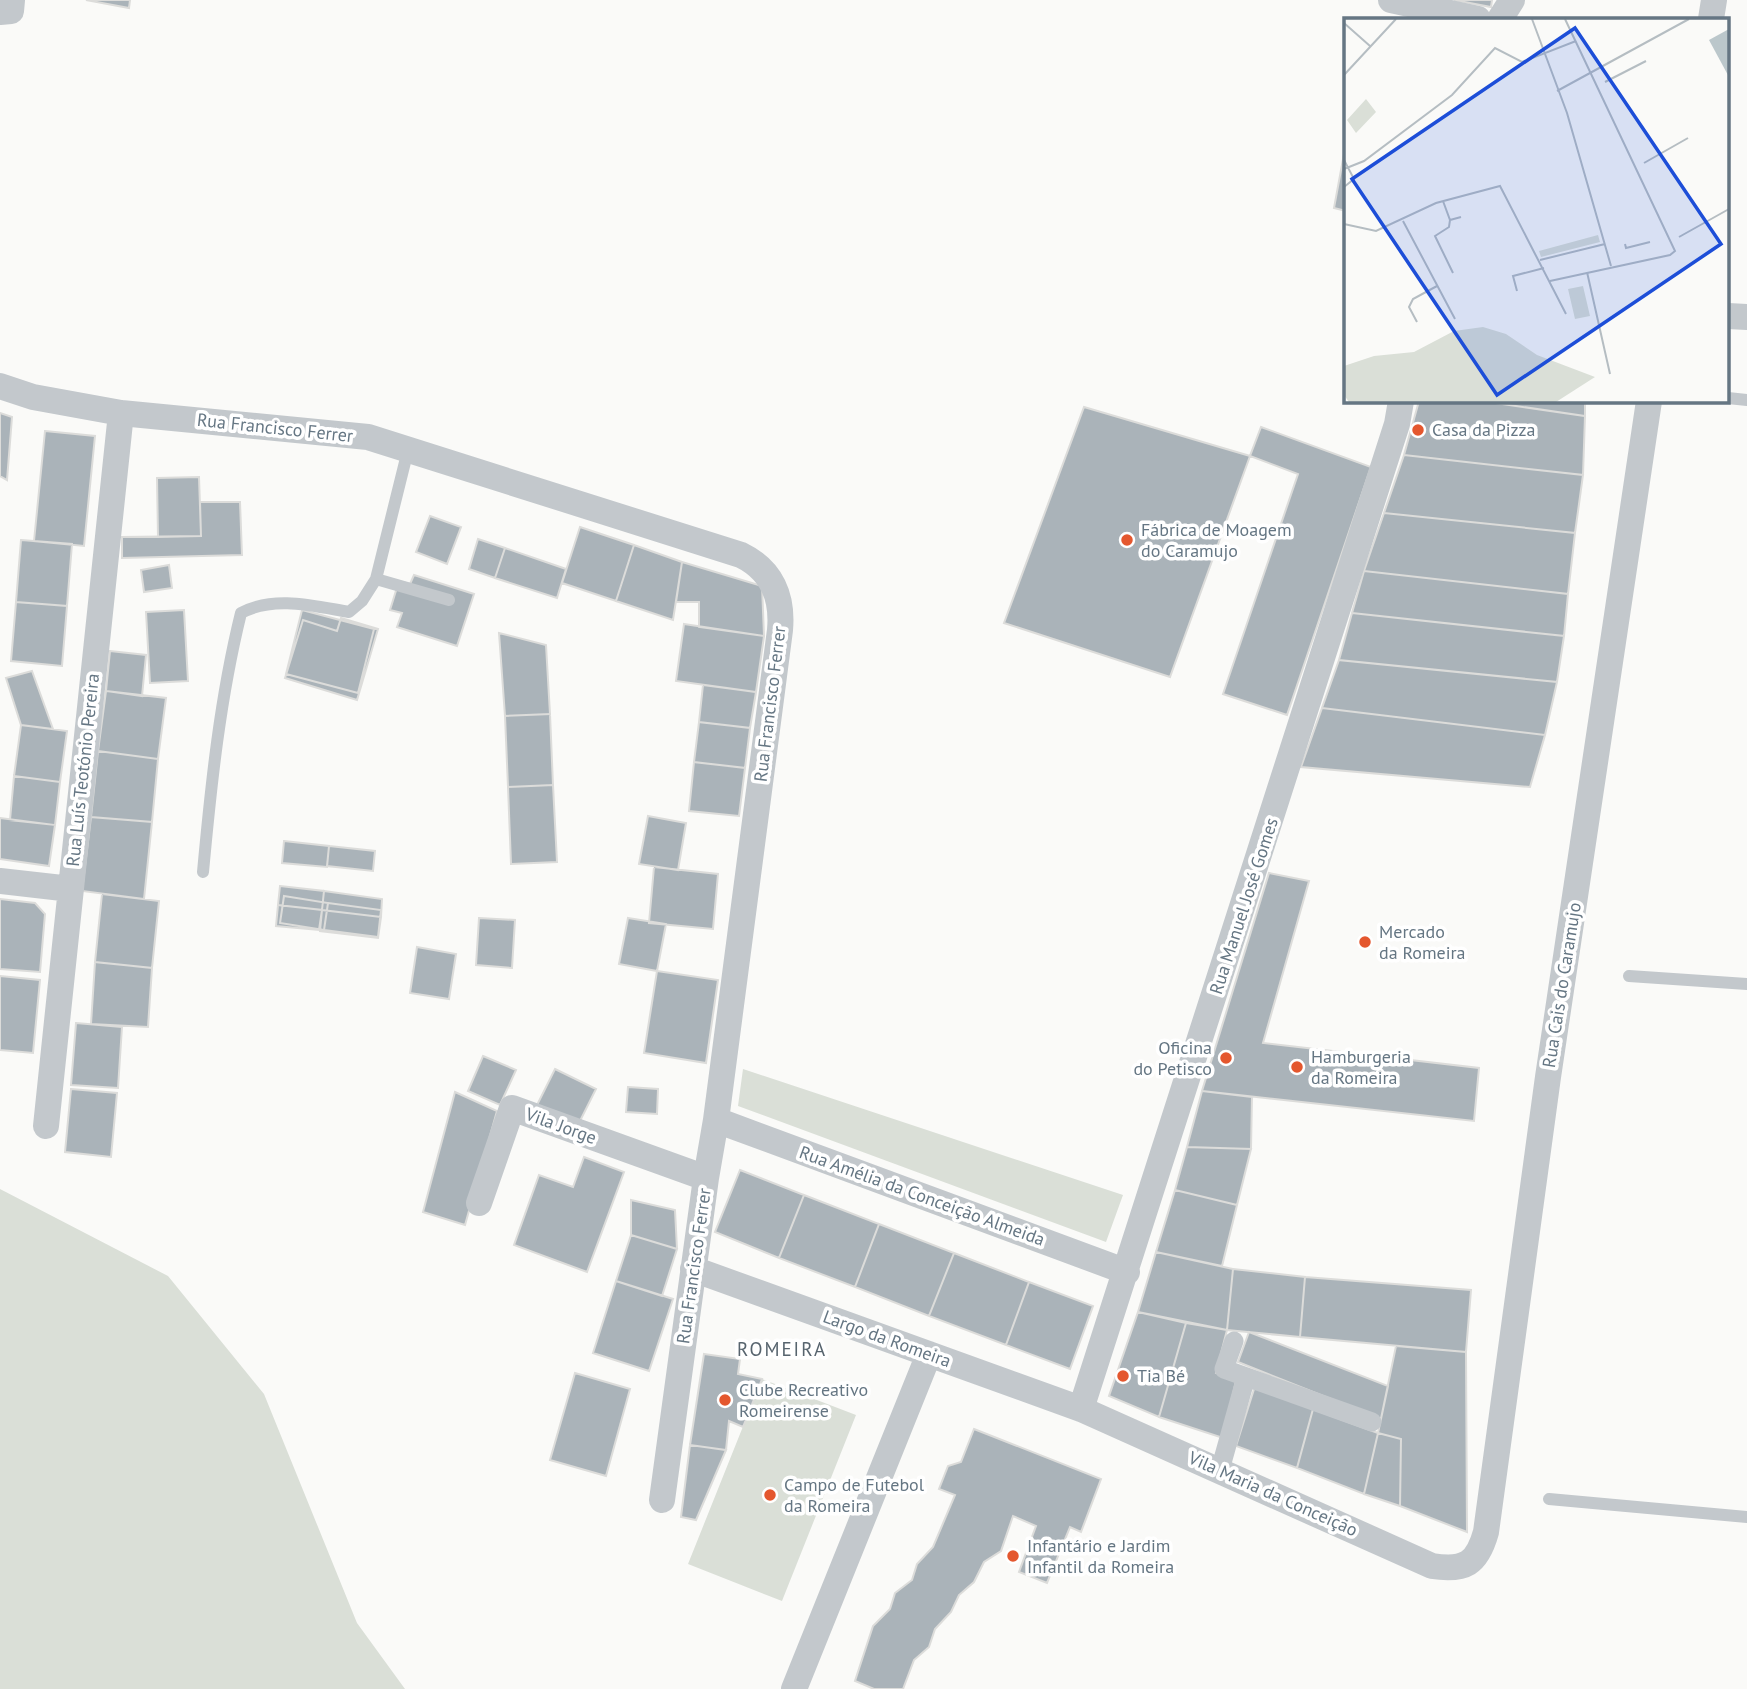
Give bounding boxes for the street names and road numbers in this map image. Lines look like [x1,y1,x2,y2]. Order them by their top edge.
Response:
street label: Rua Francisco Ferrer [196,408,354,447]
street label: Rua Francisco Ferrer [749,625,790,783]
street label: Rua Luís Teotónio Pereira [61,672,104,868]
street label: Rua Manuel José Gomes [1204,815,1283,997]
street label: Rua Cais do Caramujo [1537,901,1586,1069]
street label: Vila Jorge [522,1102,600,1149]
street label: Rua Amélia da Conceição Almeida [796,1140,1048,1251]
street label: Rua Francisco Ferrer [671,1187,716,1345]
street label: Largo da Romeira [820,1305,954,1372]
street label: Vila Maria da Conceição [1184,1445,1361,1541]

